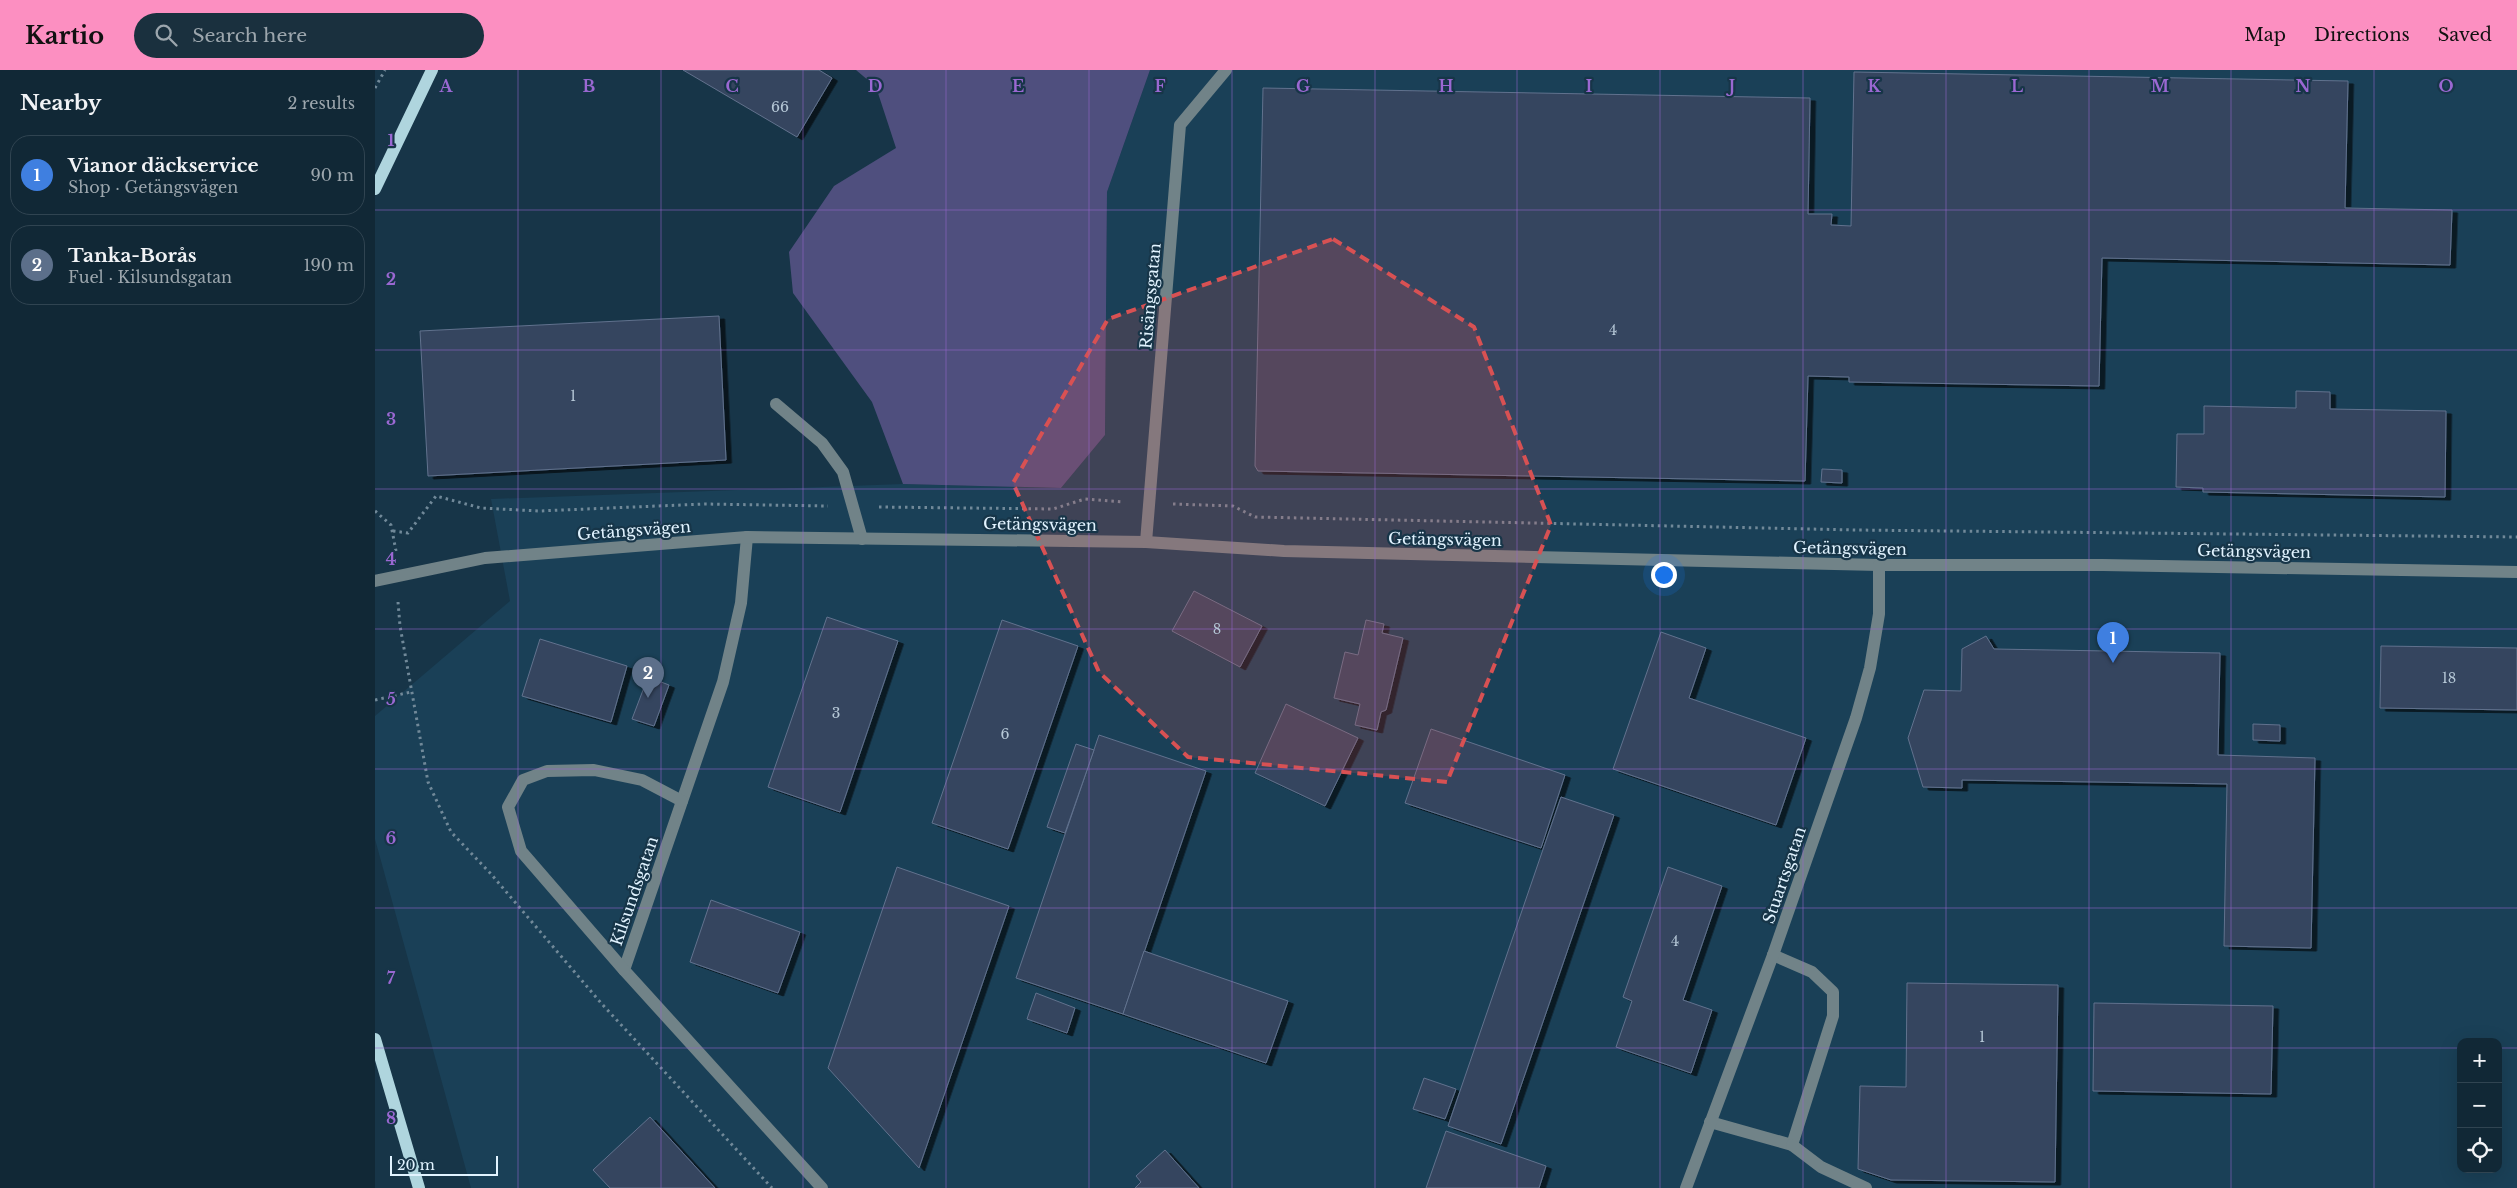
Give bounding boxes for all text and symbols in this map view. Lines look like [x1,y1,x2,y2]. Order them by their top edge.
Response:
search box [134,13,484,58]
text: Kartio [25,21,104,50]
icon: search [152,21,180,49]
text: Search here [192,24,307,47]
text: Map [2244,24,2286,46]
text: Directions [2314,24,2410,46]
text: Saved [2438,24,2492,46]
text: A [439,76,454,96]
text: B [583,76,596,96]
text: C [725,76,739,96]
text: D [868,76,882,96]
text: E [1012,76,1024,96]
text: F [1154,76,1166,96]
text: G [1296,76,1310,96]
text: H [1438,76,1454,96]
text: I [1586,76,1593,96]
text: J [1726,76,1735,96]
text: K [1867,76,1881,96]
text: L [2011,76,2023,96]
text: M [2151,76,2169,96]
text: N [2295,76,2311,96]
text: O [2438,76,2454,96]
text: Nearby [20,90,101,116]
text: 2 results [287,93,355,113]
house number: 66 [771,98,789,116]
text: 1 [388,130,395,150]
text: Vianor däckservice [68,154,259,177]
text: 1 [34,165,40,185]
text: 90 m [311,165,354,185]
text: Shop · Getängsvägen [68,177,238,197]
street label: Risängsgatan [1135,242,1165,350]
text: Tanka-Borås [68,244,197,267]
text: 2 [32,255,42,275]
text: 190 m [303,255,354,275]
text: Fuel · Kilsundsgatan [68,267,232,287]
text: 2 [386,269,396,289]
house number: 4 [1609,321,1617,339]
house number: 1 [570,387,576,405]
text: 3 [386,409,396,429]
street label: Getängsvägen [983,513,1097,535]
street label: Getängsvägen [577,516,691,544]
street label: Getängsvägen [1388,528,1502,550]
street label: Getängsvägen [1793,537,1907,559]
street label: Getängsvägen [2197,540,2311,562]
text: 4 [386,549,396,569]
your location [1651,562,1677,588]
house number: 8 [1213,620,1221,638]
pin: 1 [2097,622,2129,663]
pin: 2 [632,657,664,698]
house number: 18 [2442,669,2456,687]
text: 5 [386,689,396,709]
house number: 3 [832,704,840,722]
house number: 6 [1000,725,1010,743]
street label: Stuartsgatan [1758,824,1810,926]
text: 6 [386,828,397,848]
street label: Kilsundsgatan [606,834,662,948]
house number: 4 [1671,932,1679,950]
text: 7 [387,968,396,988]
house number: 1 [1979,1028,1985,1046]
map controls [2457,1038,2502,1173]
button: + [2457,1038,2502,1083]
button: − [2457,1083,2502,1128]
text: 8 [386,1108,396,1128]
button: locate [2457,1128,2502,1173]
scale bar [390,1153,497,1176]
text: 20 m [397,1156,435,1174]

